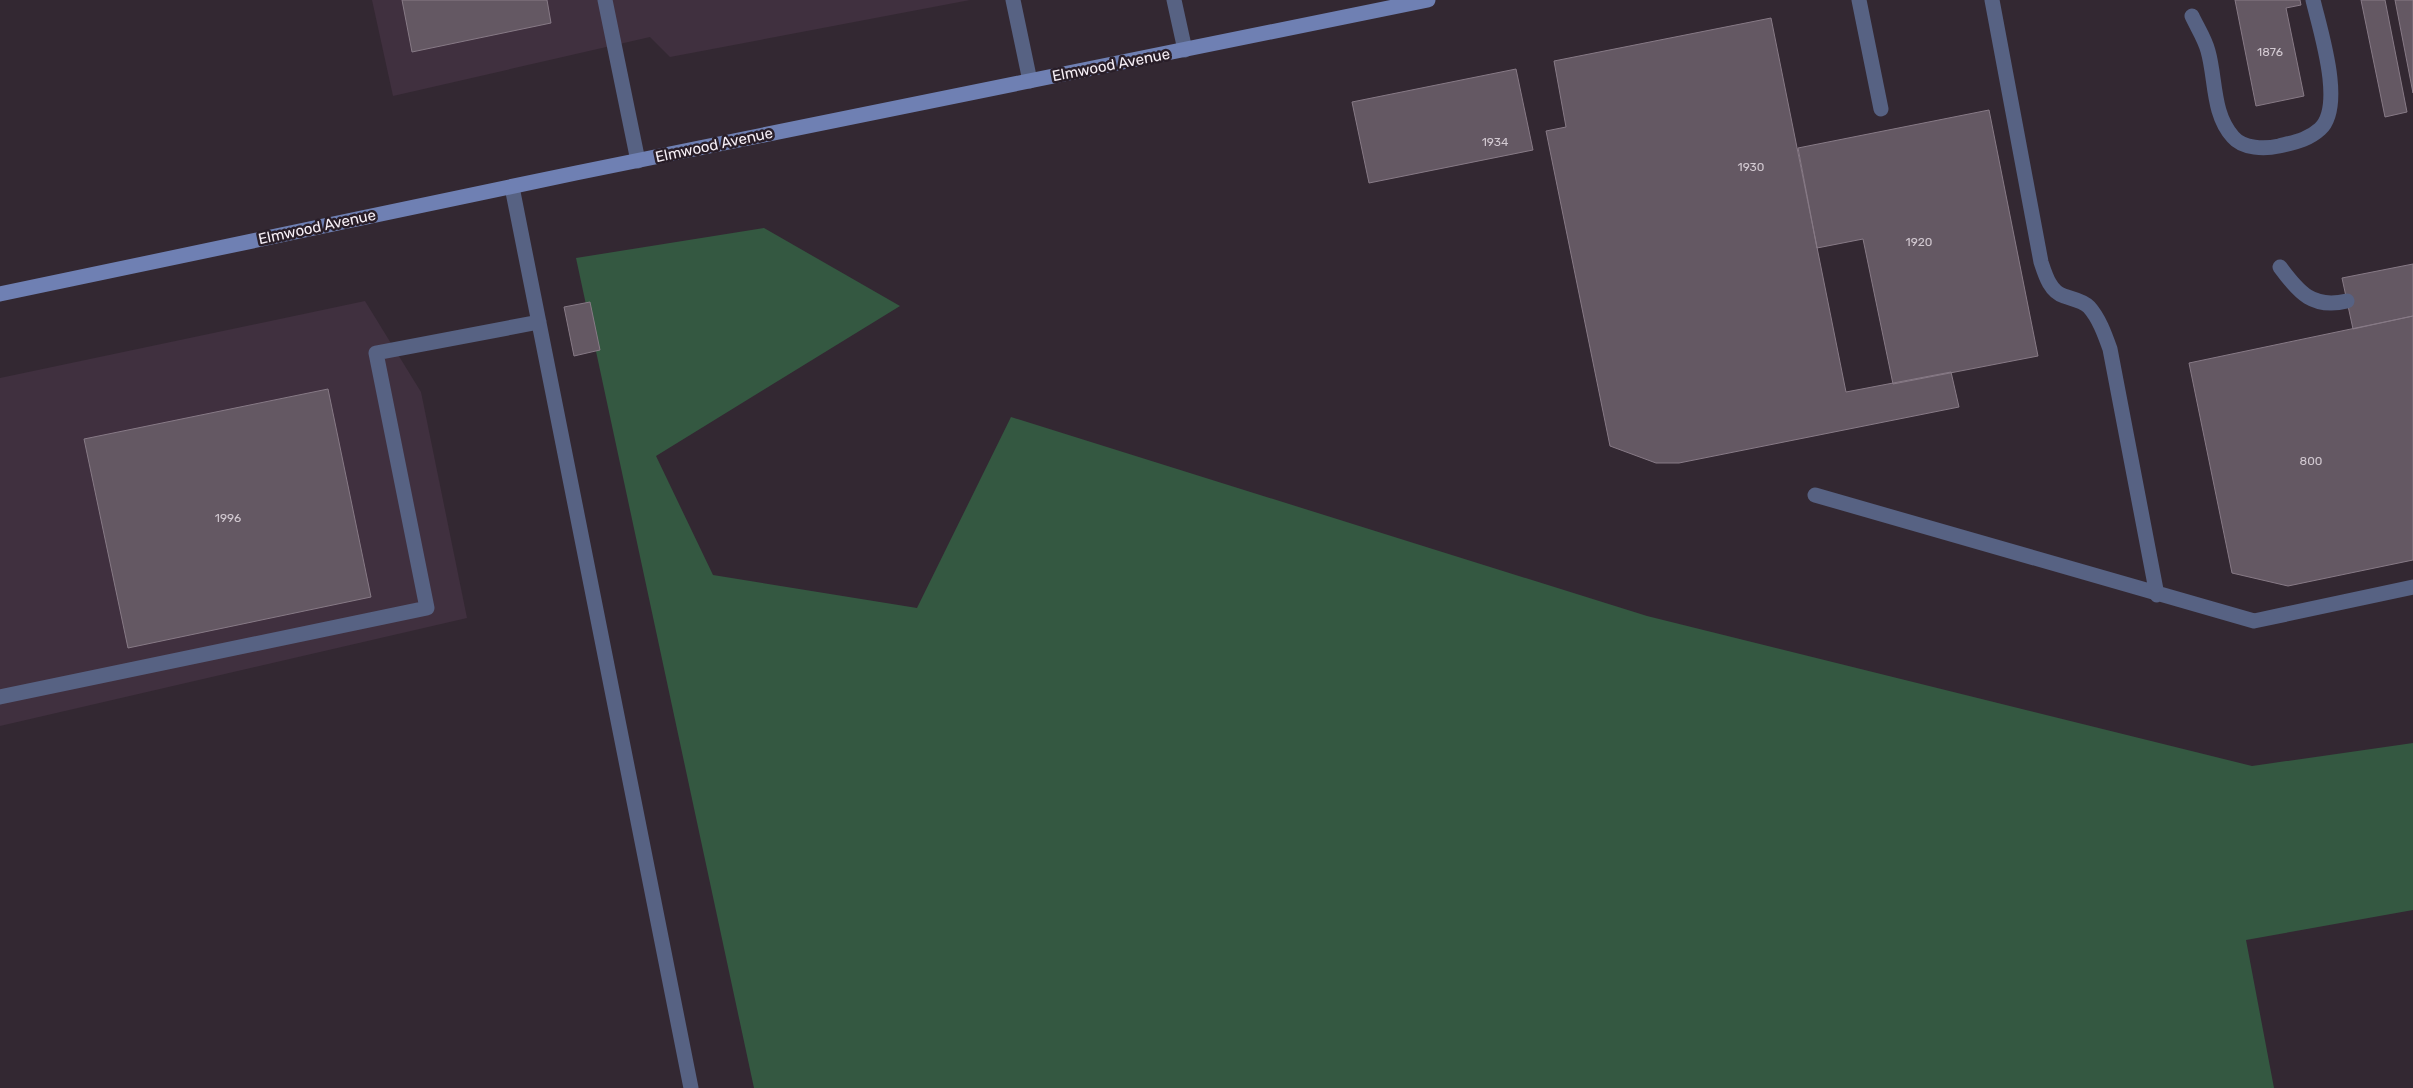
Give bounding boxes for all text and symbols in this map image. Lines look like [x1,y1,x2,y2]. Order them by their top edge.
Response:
street label: Elmwood Avenue [1051,45,1171,85]
house number: 1876 [2257,45,2283,59]
street label: Elmwood Avenue [654,124,774,166]
house number: 1934 [1482,135,1509,149]
house number: 1930 [1738,160,1764,174]
street label: Elmwood Avenue [257,206,377,248]
house number: 1920 [1906,235,1932,249]
house number: 800 [2300,454,2322,468]
house number: 1996 [215,511,241,525]

